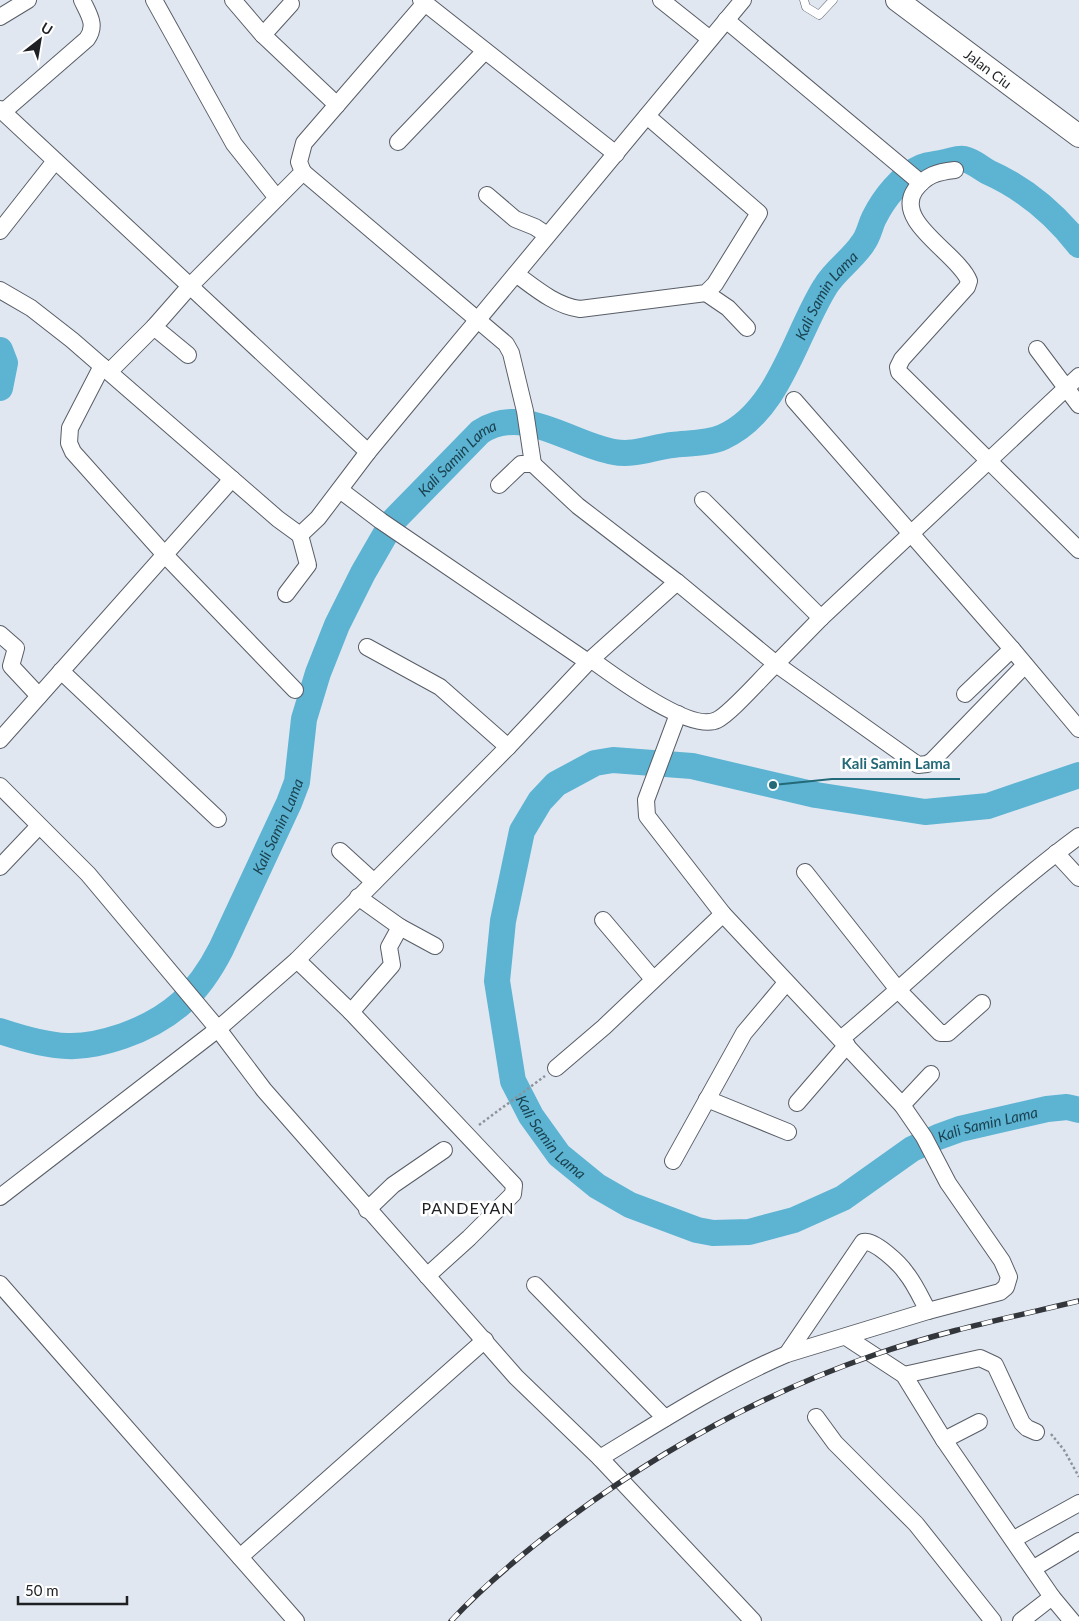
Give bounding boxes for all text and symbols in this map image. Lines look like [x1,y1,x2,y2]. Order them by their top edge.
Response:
north arrow [15,15,65,65]
text: U [38,18,56,38]
street label: Jalan Ciu [961,45,1015,91]
water label: Kali Samin Lama [791,247,862,343]
water label: Kali Samin Lama [414,416,499,500]
callout: Kali Samin Lama [832,749,960,779]
text: Kali Samin Lama [842,754,950,772]
water label: Kali Samin Lama [248,776,307,877]
water label: Kali Samin Lama [513,1092,590,1183]
water label: Kali Samin Lama [935,1102,1040,1145]
district label: PANDEYAN [421,1198,515,1217]
scale bar [18,1574,126,1606]
text: 50 m [25,1581,59,1599]

